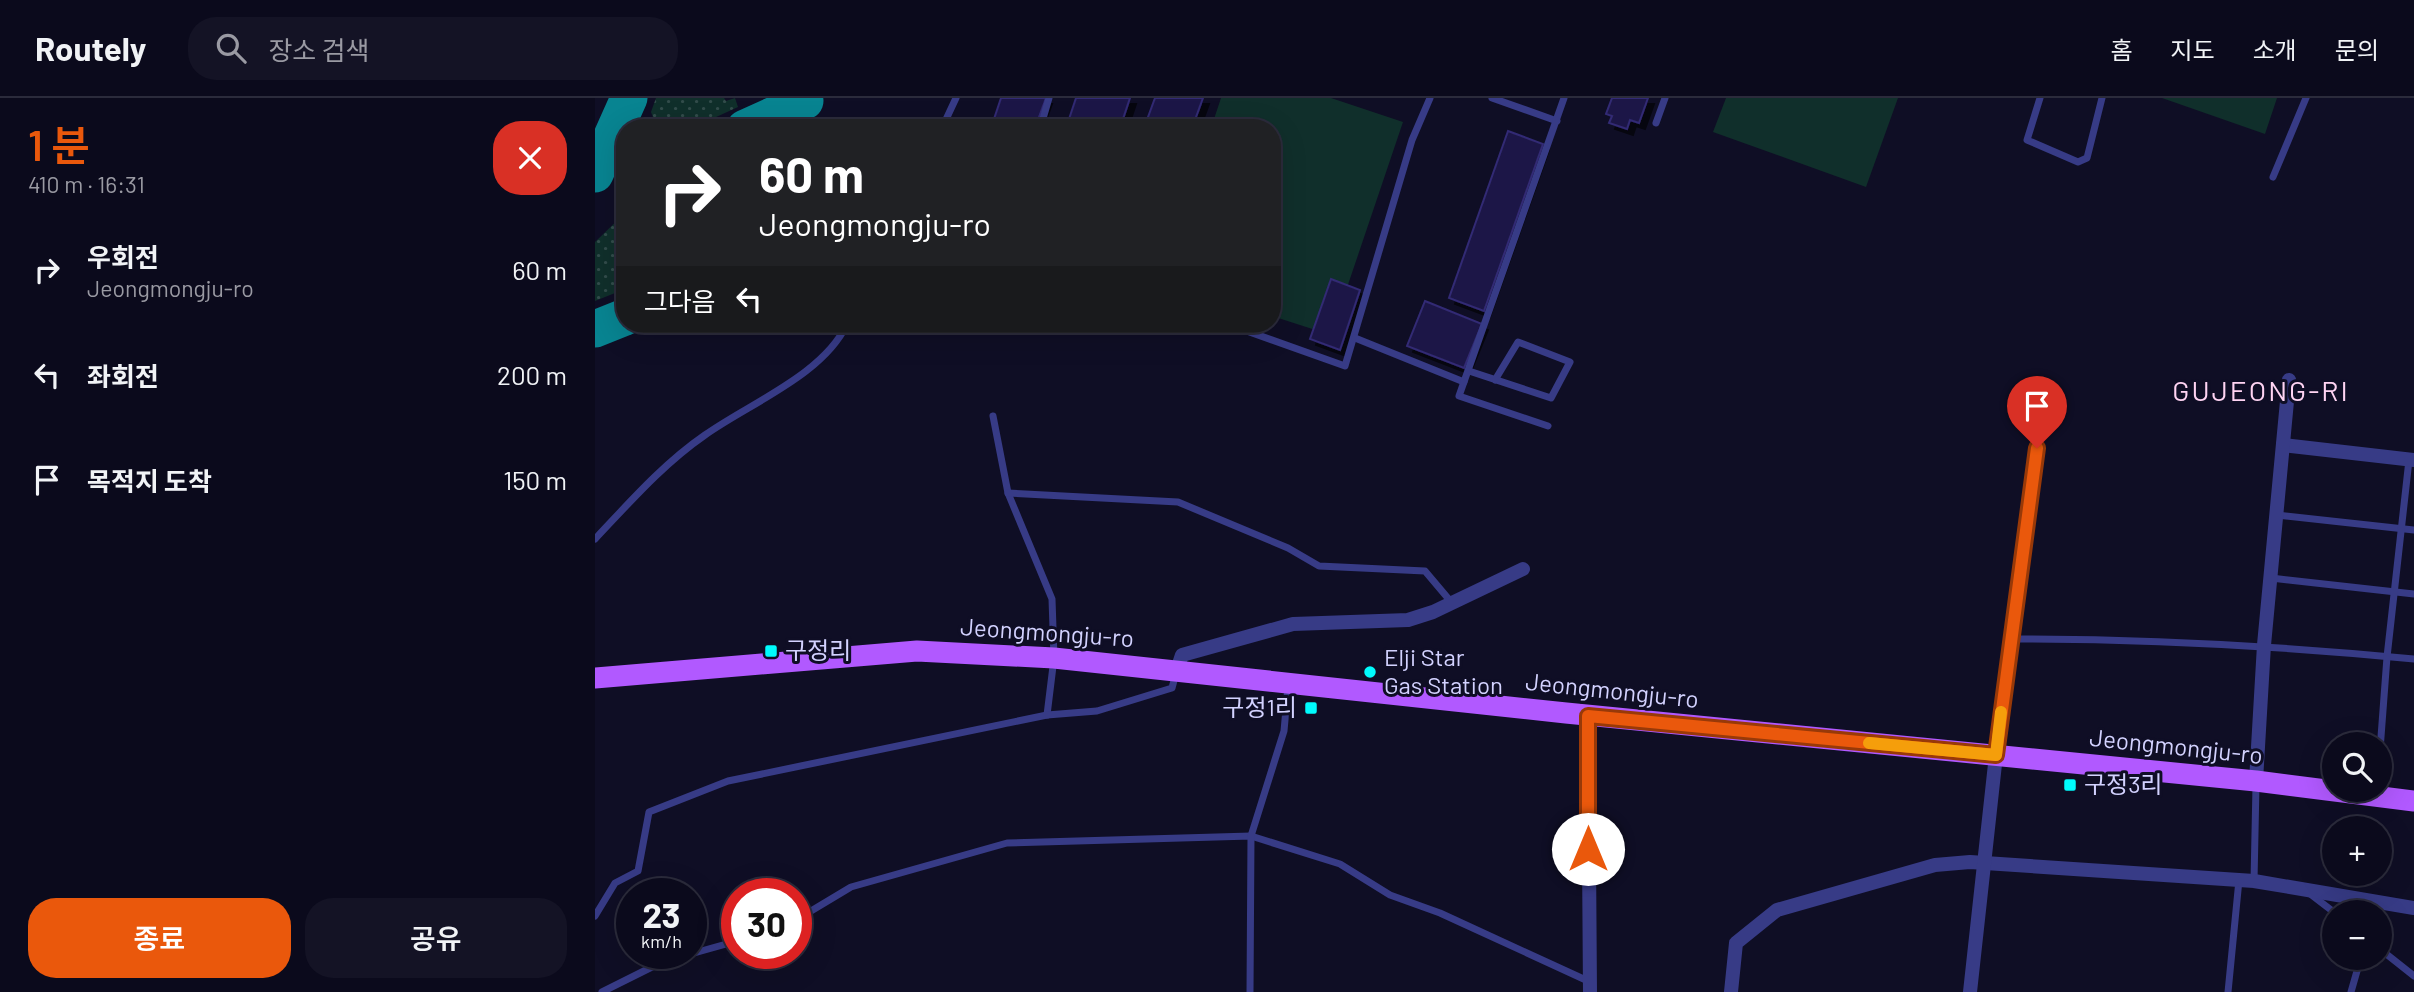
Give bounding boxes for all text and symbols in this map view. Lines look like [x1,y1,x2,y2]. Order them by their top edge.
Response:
search box [188,17,678,80]
text: Routely [35,28,146,68]
icon: search [212,29,250,67]
text: 장소 검색 [268,34,369,65]
text: 홈 [2110,35,2132,64]
text: 지도 [2170,35,2215,64]
text: 소개 [2253,35,2297,64]
text: 문의 [2335,35,2379,64]
text: 1 분 [28,119,90,169]
button: close [493,121,567,195]
text: 60 m [759,144,864,203]
icon: right [644,147,735,238]
text: 410 m · 16:31 [28,170,145,198]
text: Jeongmongju-ro [759,204,991,242]
text: 우회전 [87,241,159,272]
icon: right [28,251,66,289]
text: 60 m [512,254,567,285]
text: Jeongmongju-ro [87,274,254,302]
icon: left [730,280,768,318]
text: 그다음 [644,285,716,316]
icon: left [28,356,66,394]
text: 200 m [497,359,567,390]
text: 좌회전 [87,360,159,391]
district label: GUJEONG-RI [2172,373,2350,407]
pin [2007,376,2067,448]
icon: arrive [2018,387,2056,425]
icon: arrive [28,461,66,499]
text: 150 m [503,464,567,495]
text: 목적지 도착 [87,465,212,496]
street label: Jeongmongju-ro [959,611,1135,652]
place label: 구정리 [785,635,851,664]
place label: Elji Star Gas Station [1384,642,1503,699]
marker: 구정리 [763,643,779,659]
marker: Elji Star Gas Station [1362,664,1378,680]
street label: Jeongmongju-ro [1524,666,1700,713]
place label: 구정1리 [1222,692,1297,721]
marker: 구정1리 [1303,700,1319,716]
street label: Jeongmongju-ro [2088,722,2264,769]
map controls [2322,732,2392,970]
button: search [2322,732,2392,802]
place label: 구정3리 [2084,769,2163,798]
marker: 구정3리 [2062,777,2078,793]
position arrow [1551,812,1625,886]
button: + [2322,816,2392,886]
speed limit sign: 30 [721,878,812,969]
text: 23 [642,893,681,935]
button: 종료 [28,898,291,978]
button: 공유 [305,898,567,978]
button: − [2322,900,2392,970]
text: km/h [641,930,682,952]

